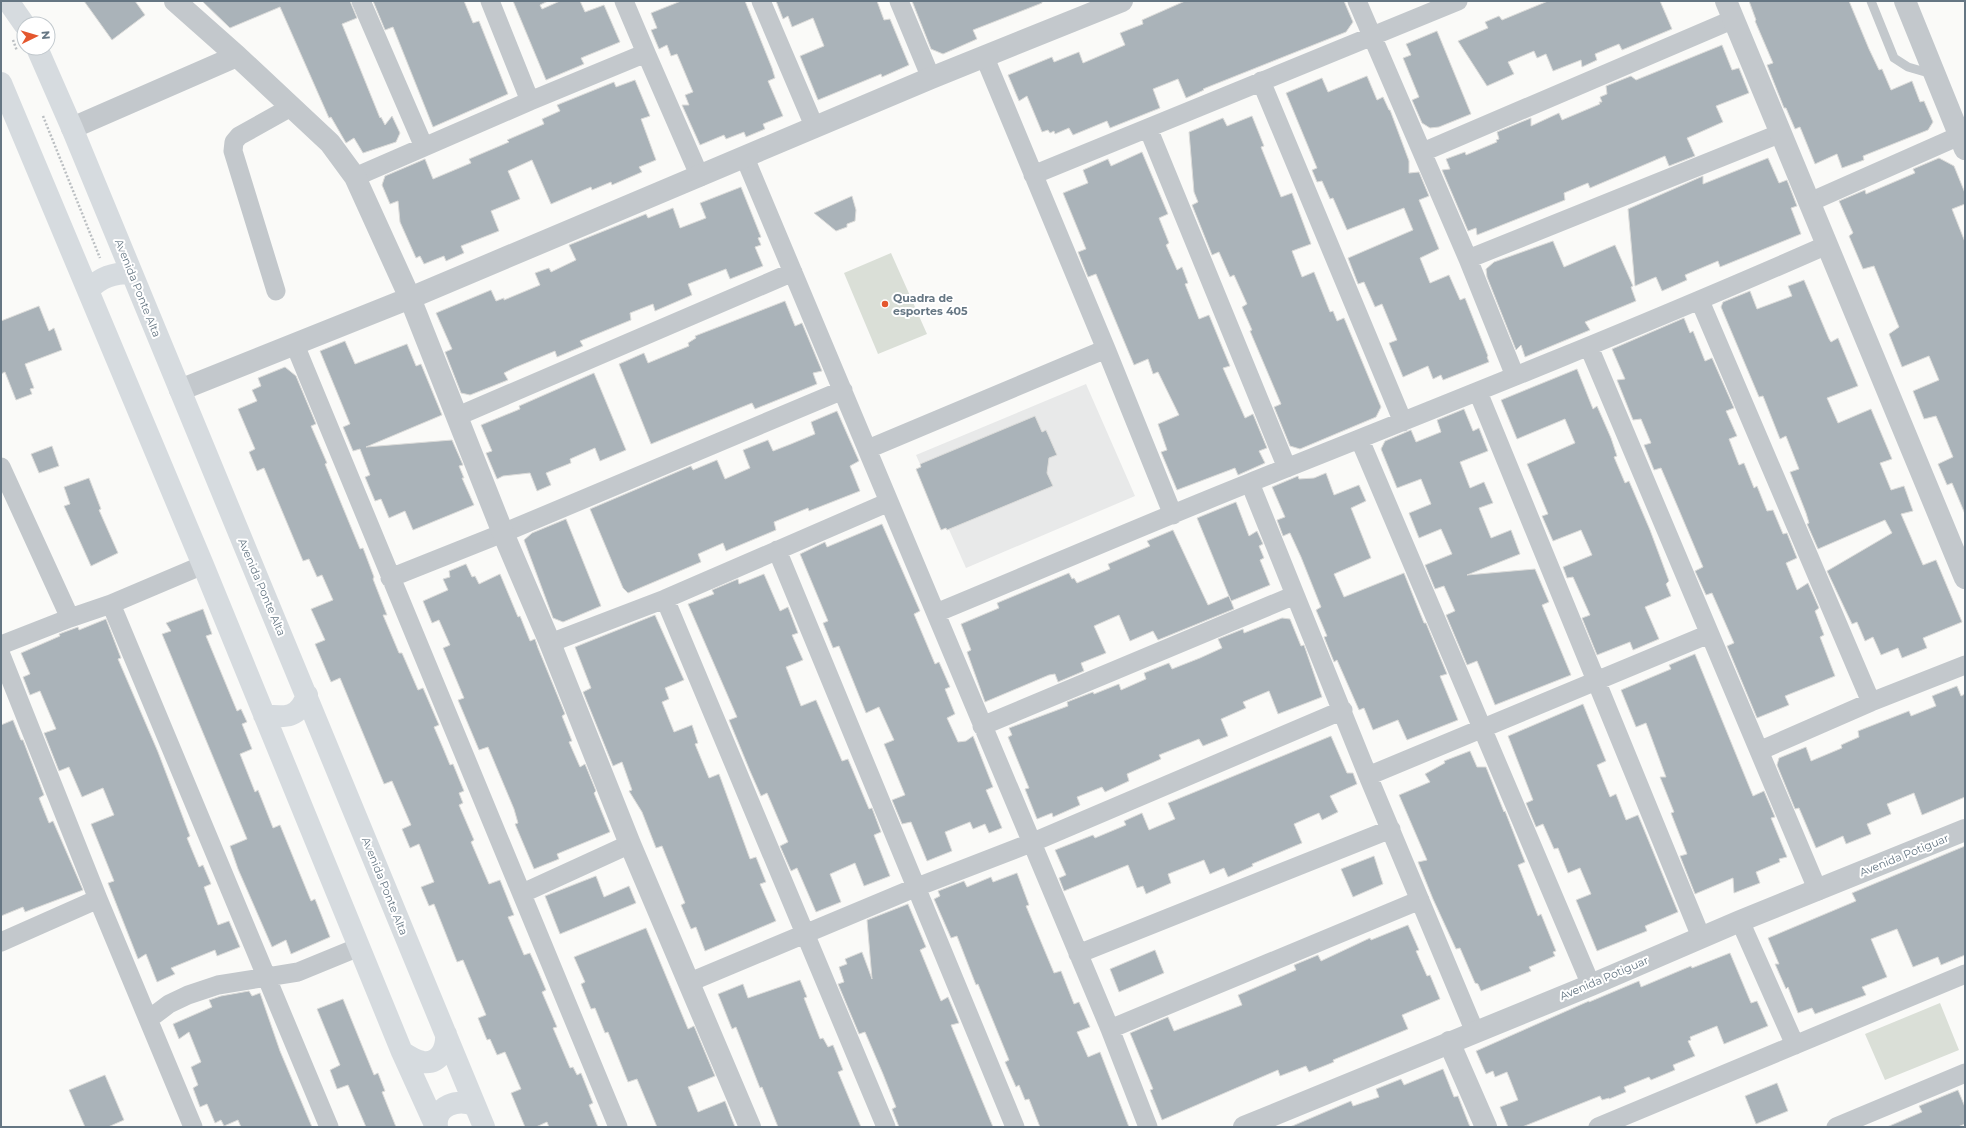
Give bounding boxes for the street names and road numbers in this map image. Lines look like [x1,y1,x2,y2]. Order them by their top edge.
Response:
street label: Avenida Ponte Alta [112,237,164,339]
street label: Avenida Ponte Alta [235,536,289,638]
street label: Avenida Potiguar [1857,831,1951,879]
street label: Avenida Ponte Alta [359,835,411,937]
street label: Avenida Potiguar [1557,953,1651,1003]

